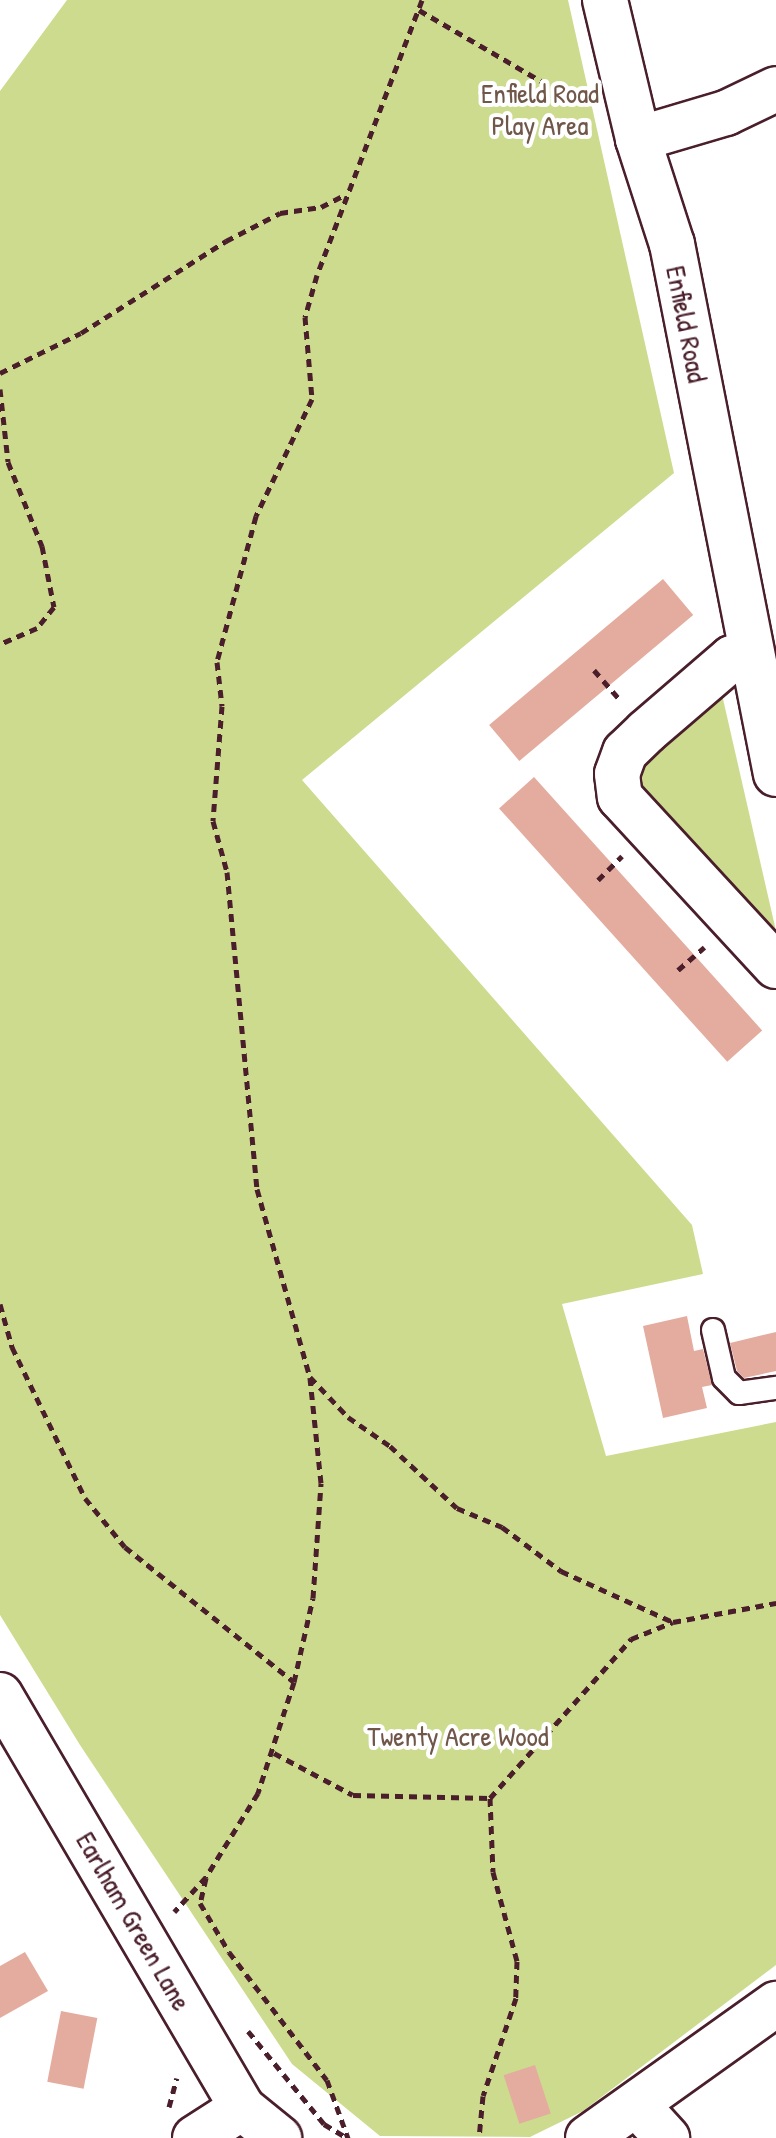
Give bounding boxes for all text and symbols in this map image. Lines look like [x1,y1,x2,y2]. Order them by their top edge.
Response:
park label: Enfield Road Play Area [481,76,599,142]
street label: Enfield Road [659,263,715,385]
park label: Twenty Acre Wood [367,1719,549,1753]
street label: Earlham Green Lane [69,1826,199,2016]

